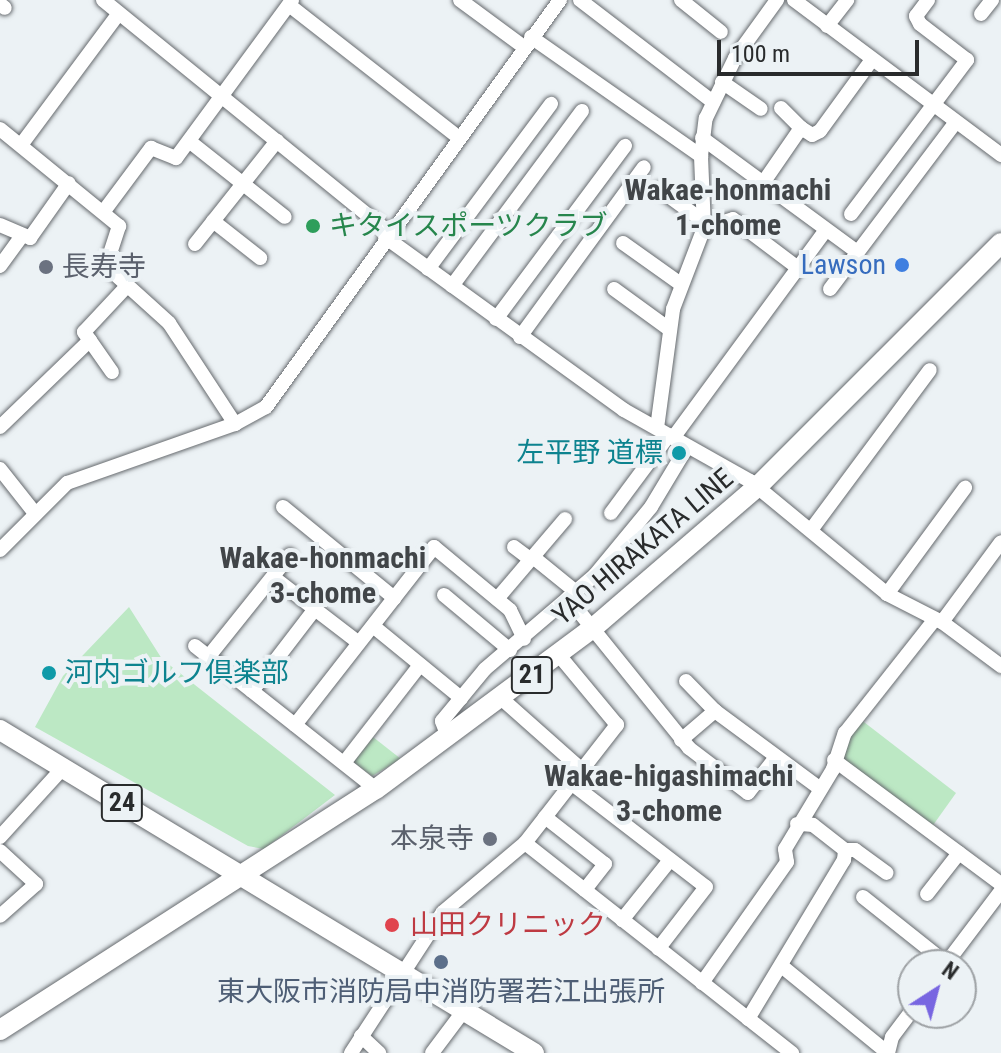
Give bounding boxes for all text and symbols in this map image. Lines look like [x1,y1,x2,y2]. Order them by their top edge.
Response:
scale bar [721,24,923,74]
text: 100 m [731,40,790,68]
district label: Wakae-honmachi 1-chome [625,172,831,242]
place label: キタイスポーツクラブ [329,209,609,243]
marker: キタイスポーツクラブ [304,217,322,235]
place label: Lawson [801,248,886,282]
place label: 長寿寺 [62,250,146,284]
marker: Lawson [893,256,911,274]
marker: 長寿寺 [37,258,55,276]
place label: 左平野 道標 [517,436,663,470]
marker: 左平野 道標 [670,444,688,462]
street label: YAO HIRAKATA LINE [546,462,740,632]
district label: Wakae-honmachi 3-chome [220,540,426,610]
road number: 21 [510,653,554,697]
place label: 河内ゴルフ倶楽部 [65,656,289,690]
marker: 河内ゴルフ倶楽部 [40,664,58,682]
district label: Wakae-higashimachi 3-chome [544,758,794,828]
road number: 24 [100,781,144,825]
place label: 本泉寺 [390,822,474,856]
marker: 本泉寺 [481,830,499,848]
place label: 山田クリニック [410,908,606,942]
marker: 山田クリニック [381,914,403,936]
north arrow [897,949,977,1029]
marker: 東大阪市消防局中消防署若江出張所 [432,953,450,971]
text: N [937,957,963,985]
place label: 東大阪市消防局中消防署若江出張所 [217,975,665,1009]

